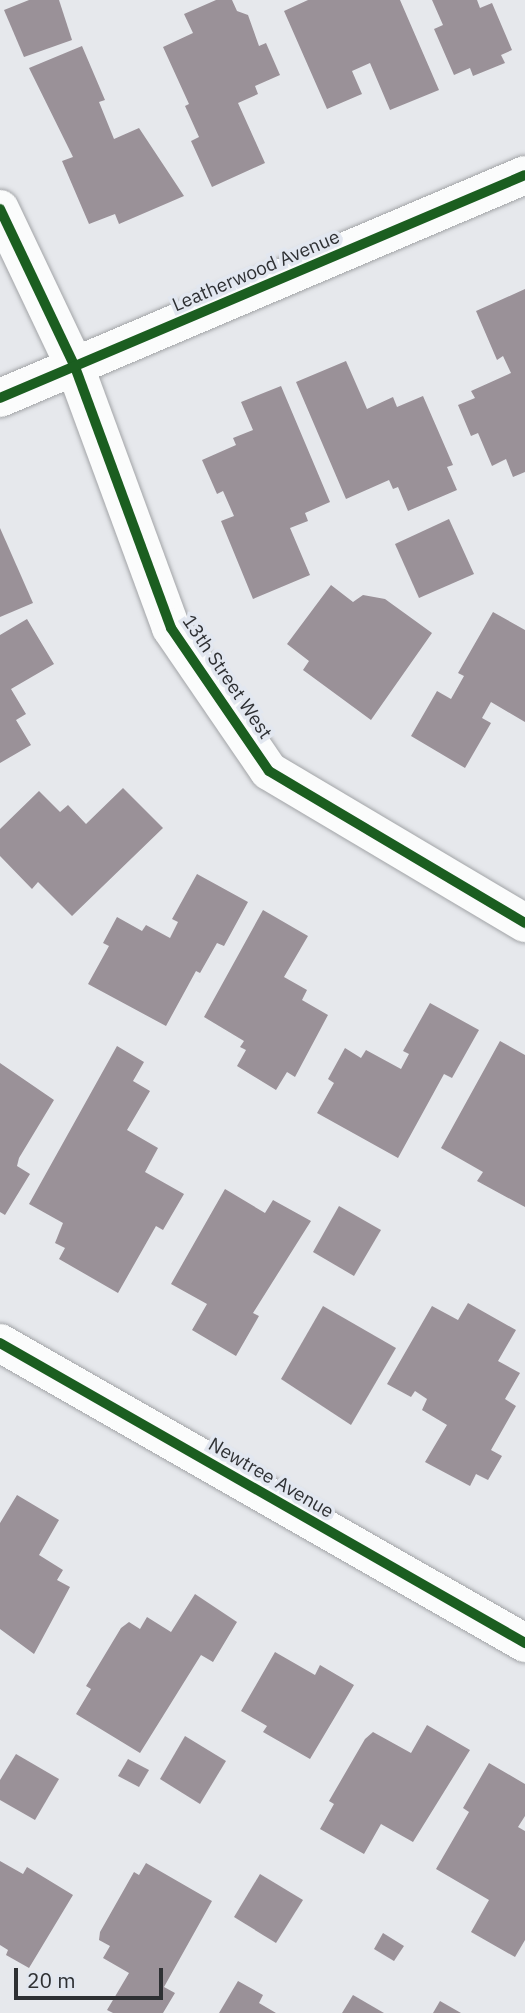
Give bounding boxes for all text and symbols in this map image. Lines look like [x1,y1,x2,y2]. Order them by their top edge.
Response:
street label: Leatherwood Avenue [169,225,343,317]
street label: 13th Street West [177,611,277,743]
street label: Newtree Avenue [204,1433,338,1523]
scale bar [18,1954,166,1998]
text: 20 m [27,1966,76,1994]

